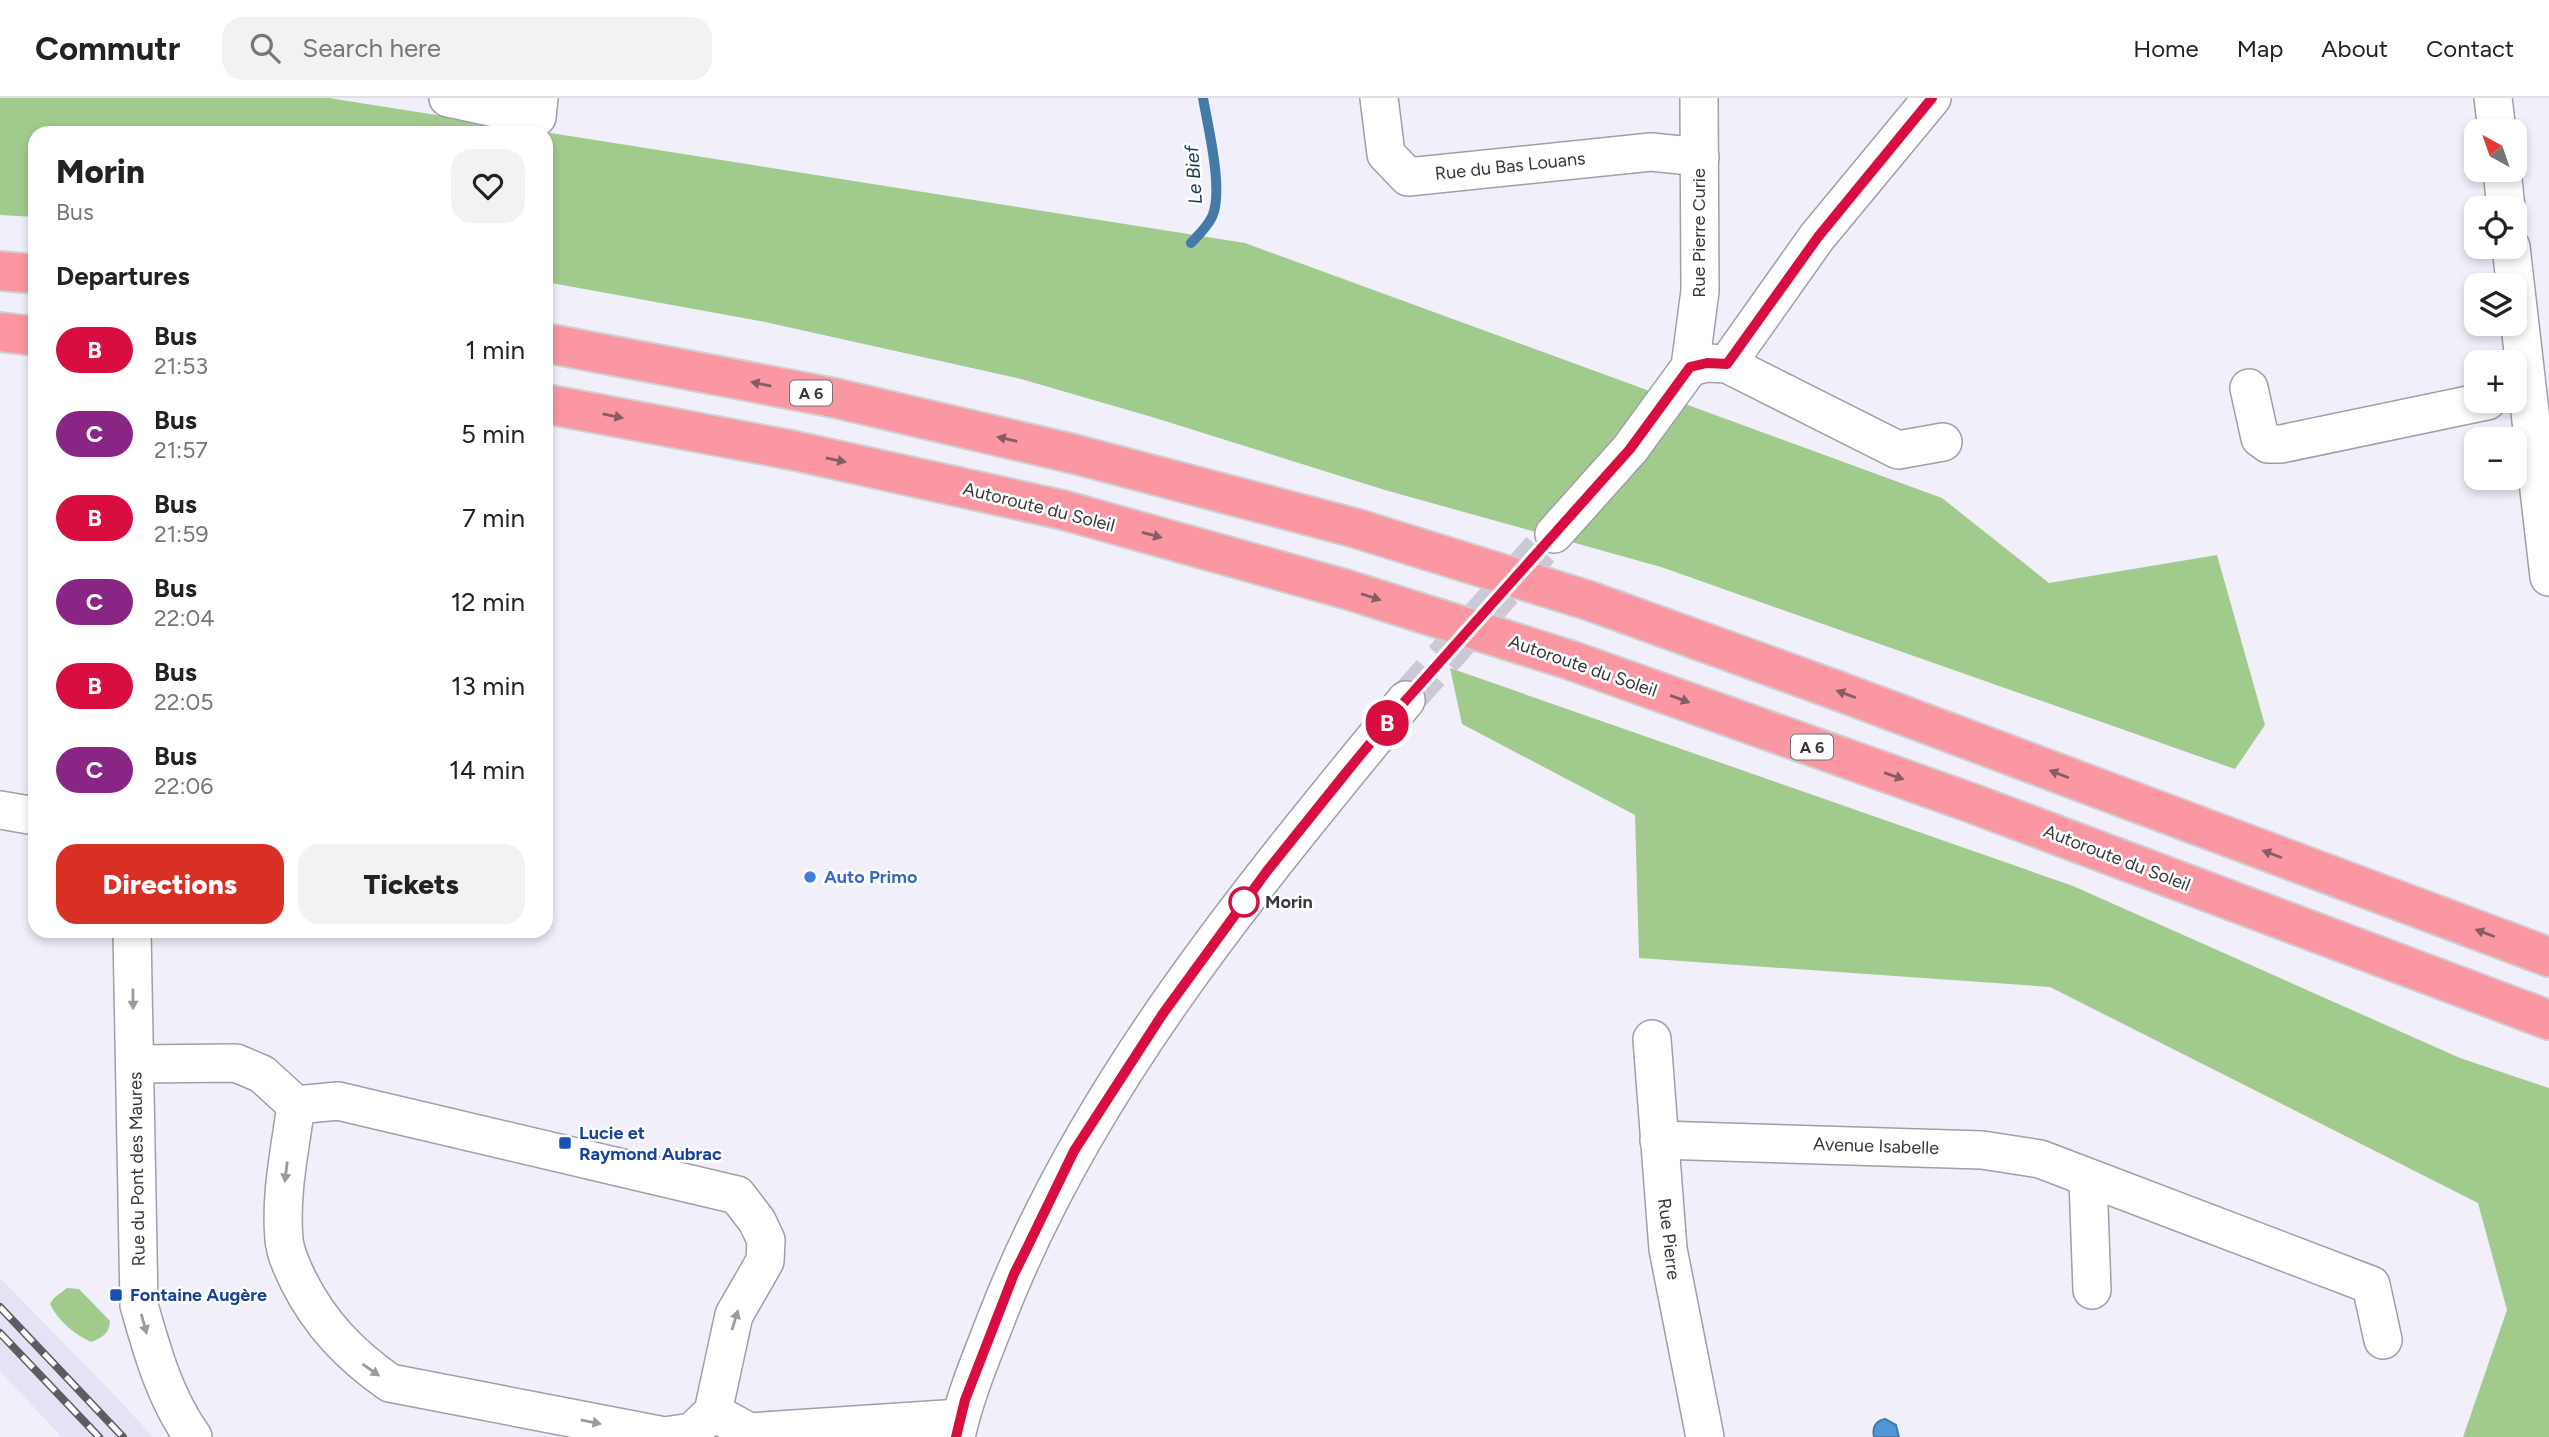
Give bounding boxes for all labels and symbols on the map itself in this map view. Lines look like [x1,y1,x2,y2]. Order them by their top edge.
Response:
north arrow [2464,119,2527,182]
water label: Le Bief [1180,143,1207,205]
street label: Rue du Bas Louans [1434,147,1586,185]
street label: Rue Pierre Curie [1688,168,1710,298]
one-way arrow [750,378,772,389]
road number: A 6 [790,380,832,406]
one-way arrow [602,411,624,422]
one-way arrow [996,433,1018,444]
one-way arrow [825,455,847,466]
street label: Autoroute du Soleil [961,478,1117,536]
one-way arrow [1141,530,1163,541]
one-way arrow [1361,592,1382,603]
street label: Autoroute du Soleil [1506,630,1660,702]
one-way arrow [1836,688,1857,699]
one-way arrow [1669,694,1690,705]
line badge: B [1364,700,1410,746]
road number: A 6 [1791,734,1833,760]
one-way arrow [2048,768,2069,779]
one-way arrow [1884,771,1905,782]
street label: Autoroute du Soleil [2040,820,2194,896]
one-way arrow [2262,848,2283,859]
place label: Auto Primo [824,866,917,888]
marker: Auto Primo [802,869,818,885]
marker: Morin [1229,887,1259,917]
place label: Morin [1265,891,1313,913]
one-way arrow [2475,928,2496,939]
one-way arrow [128,988,139,1010]
street label: Rue du Pont des Maures [124,1072,150,1266]
place label: Lucie et Raymond Aubrac [579,1122,722,1165]
street label: Avenue Isabelle [1813,1133,1939,1159]
marker: Lucie et Raymond Aubrac [557,1135,573,1151]
one-way arrow [281,1162,292,1184]
street label: Rue Pierre [1653,1197,1685,1281]
place label: Fontaine Augère [130,1284,267,1306]
marker: Fontaine Augère [108,1287,124,1303]
one-way arrow [730,1309,740,1330]
one-way arrow [139,1313,150,1335]
one-way arrow [362,1363,380,1377]
one-way arrow [580,1417,602,1428]

